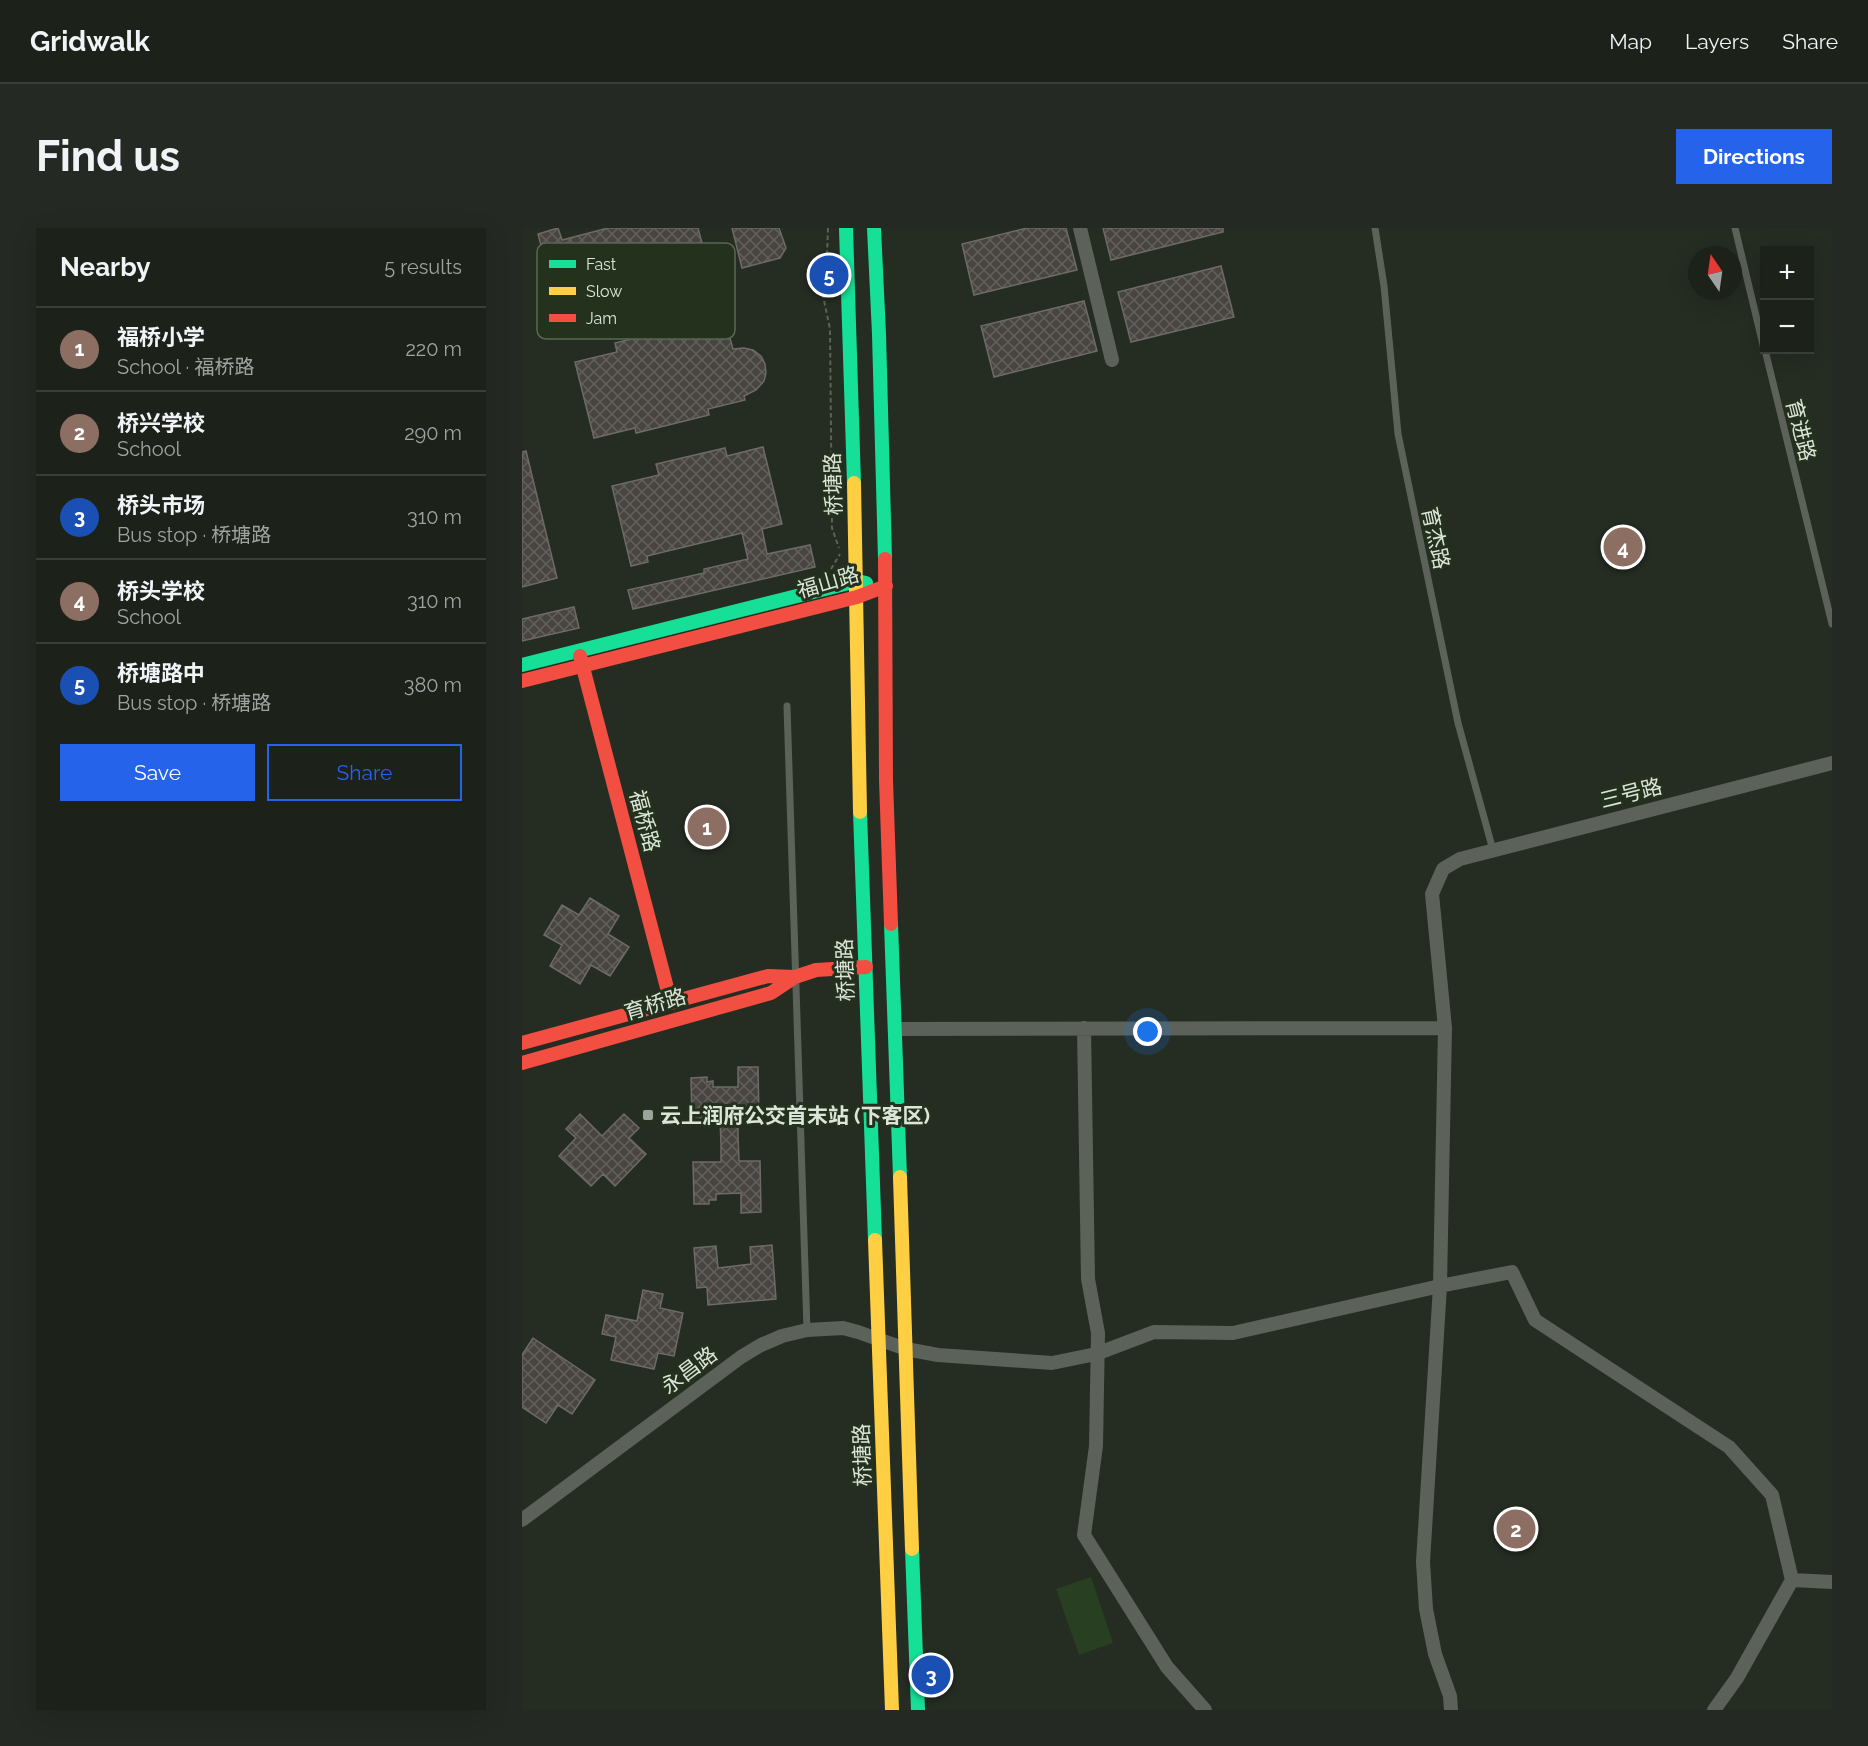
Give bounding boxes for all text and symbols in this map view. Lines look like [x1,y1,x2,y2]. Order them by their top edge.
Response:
text: Gridwalk [30,25,150,58]
text: Map [1609,29,1652,54]
text: Layers [1685,29,1749,54]
text: Share [1782,29,1838,54]
button: Directions [1676,129,1832,184]
text: Find us [36,132,180,181]
legend [537,243,735,339]
north arrow [1688,246,1742,300]
map controls [1760,246,1814,354]
button: + [1760,246,1814,300]
text: Nearby [60,252,150,282]
pin: 5 [810,252,848,298]
text: 5 results [384,255,462,279]
text: Fast [586,255,617,274]
text: Slow [586,282,622,301]
button: − [1760,300,1814,354]
text: Jam [586,309,617,328]
text: 福桥小学 [117,324,205,350]
text: 1 [75,337,84,361]
text: 220 m [405,337,462,361]
text: School · 福桥路 [117,355,254,379]
street label: 育进路 [1781,396,1821,464]
text: 桥兴学校 [117,410,205,436]
text: 2 [74,421,85,445]
text: 290 m [404,421,462,445]
text: School [117,437,181,461]
street label: 桥塘路 [819,452,847,516]
text: 桥头市场 [117,492,205,518]
text: 3 [74,505,85,529]
text: 310 m [407,505,462,529]
street label: 育杰路 [1417,505,1455,571]
text: Bus stop · 桥塘路 [117,523,271,547]
pin: 4 [1604,524,1642,570]
street label: 福山路 [794,561,862,603]
text: 桥头学校 [117,578,205,604]
text: 4 [74,589,85,613]
text: 310 m [407,589,462,613]
text: School [117,605,181,629]
text: 桥塘路中 [117,660,205,686]
text: 5 [74,673,85,697]
text: 380 m [404,673,462,697]
text: Bus stop · 桥塘路 [117,691,271,715]
button: Save [60,744,255,801]
button: Share [267,744,462,801]
street label: 三号路 [1597,773,1665,813]
street label: 福桥路 [625,787,665,855]
pin: 1 [688,804,726,850]
street label: 桥塘路 [831,938,859,1002]
street label: 育桥路 [621,983,689,1025]
your location [1133,1017,1162,1046]
place label: 云上润府公交首末站 (下客区) [660,1103,930,1128]
marker: 云上润府公交首末站 (下客区) [641,1108,655,1122]
street label: 永昌路 [656,1341,722,1399]
street label: 桥塘路 [848,1423,876,1487]
pin: 2 [1496,1506,1536,1552]
pin: 3 [912,1652,950,1698]

